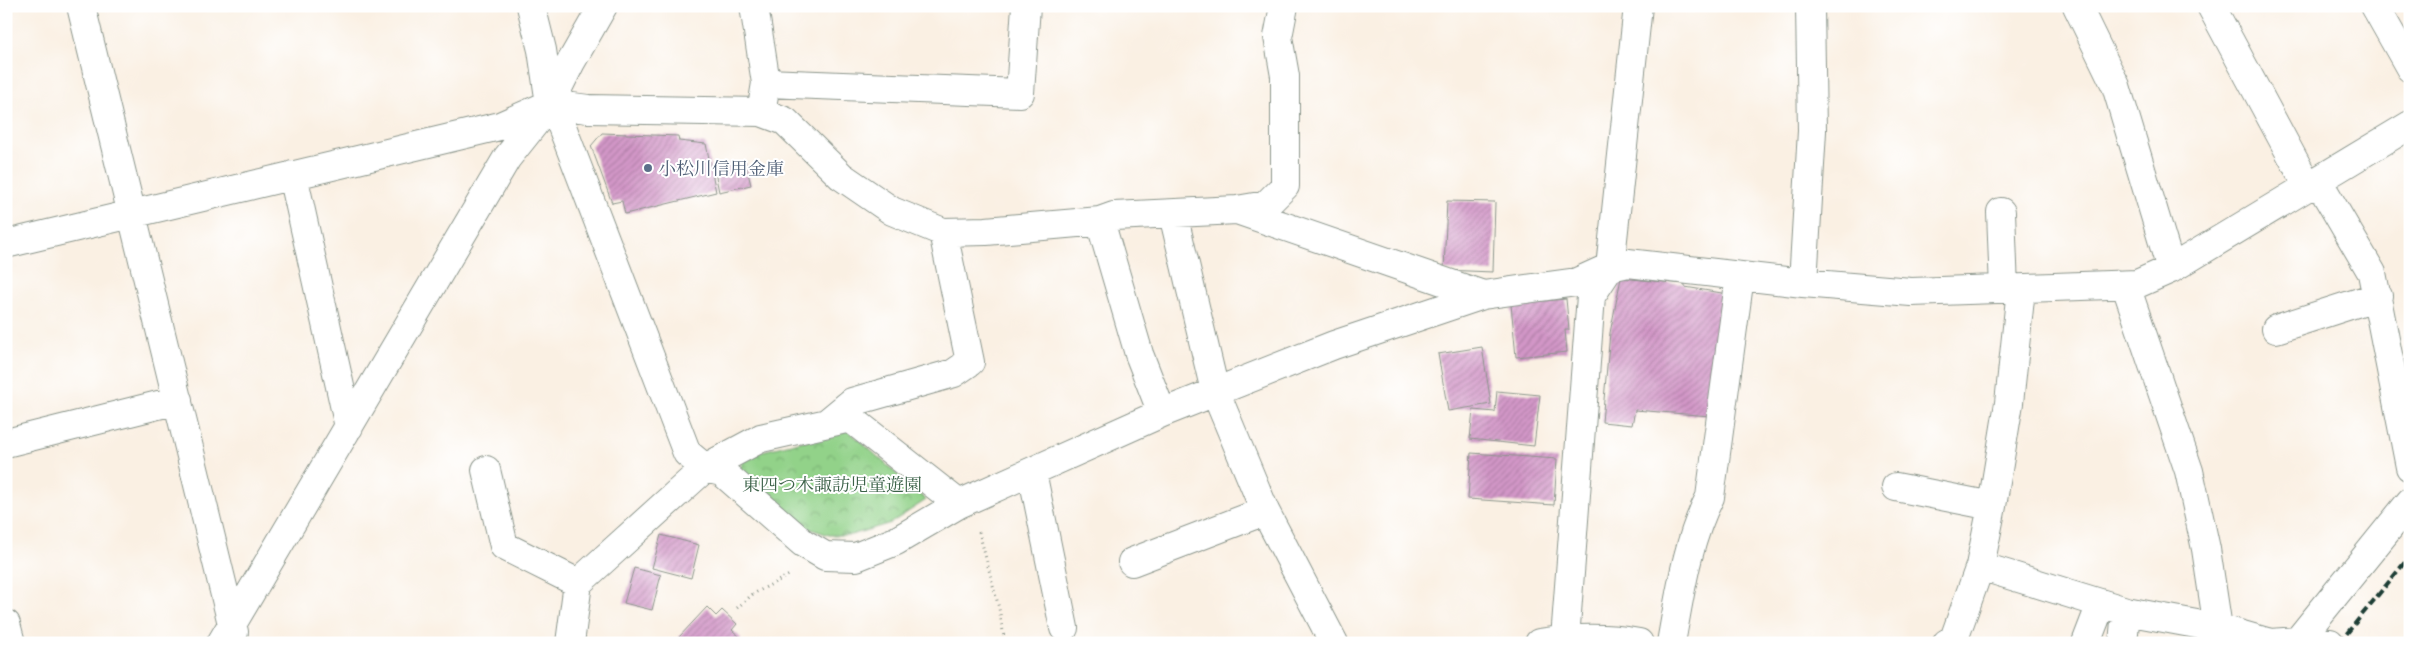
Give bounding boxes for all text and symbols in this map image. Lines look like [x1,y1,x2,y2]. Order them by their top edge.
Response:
place label: 小松川信用金庫 [658,155,784,182]
marker: 小松川信用金庫 [642,162,654,174]
park label: 東四つ木諏訪児童遊園 [742,471,922,498]

